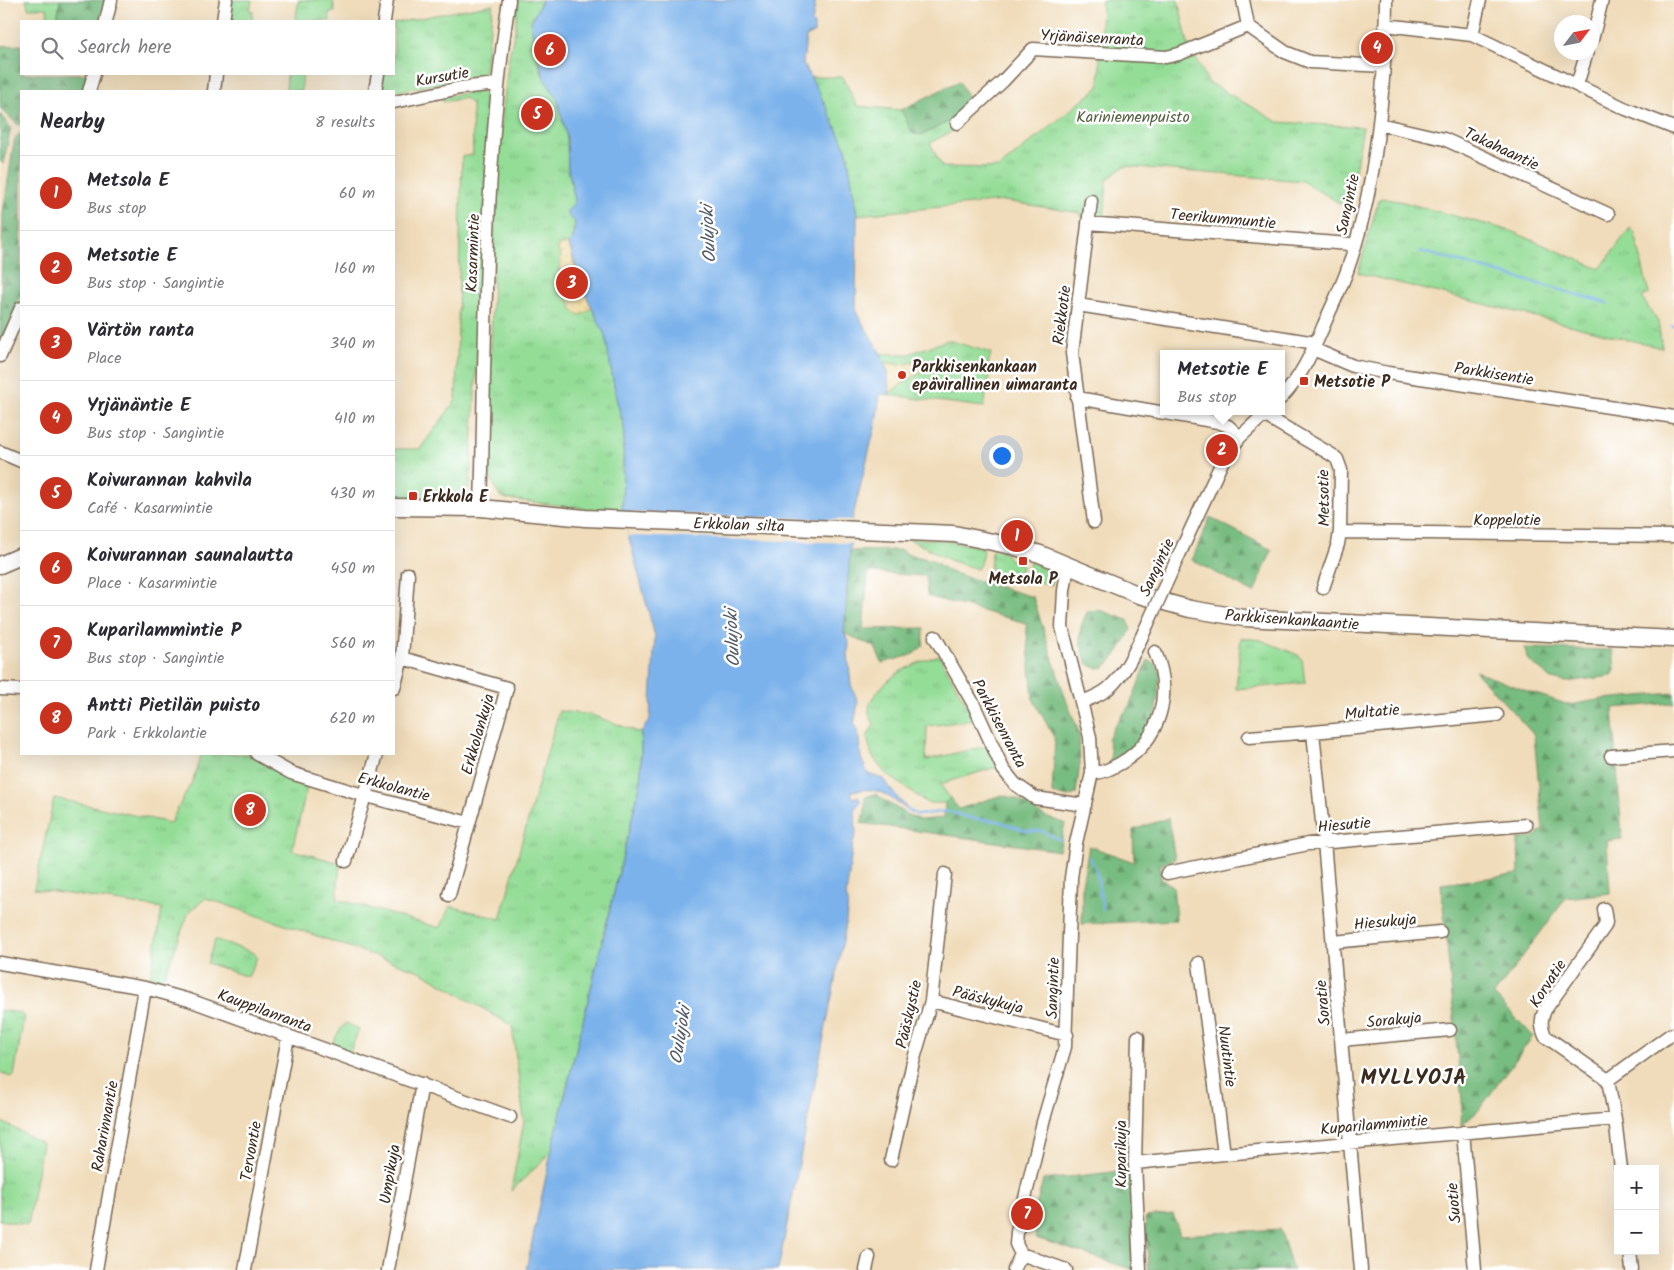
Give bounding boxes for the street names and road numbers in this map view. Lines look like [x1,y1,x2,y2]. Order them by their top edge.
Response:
street label: Yrjänäisenranta [1040,23,1144,54]
street label: Kursutie [413,60,471,94]
street label: Takahaantie [1460,121,1543,178]
street label: Sangintie [1330,172,1367,237]
street label: Teerikummuntie [1169,202,1277,237]
street label: Kasarmintie [460,213,487,293]
street label: Riekkotie [1046,284,1079,346]
street label: Parkkisentie [1452,356,1535,393]
street label: Metsotie [1312,469,1337,527]
street label: Koppelotie [1473,508,1541,533]
street label: Erkkolan silta [693,511,785,540]
street label: Sangintie [1133,534,1182,601]
street label: Parkkisenkankaantie [1224,603,1360,638]
street label: Parkkisenranta [965,675,1033,773]
street label: Erkkolankuja [455,691,502,778]
street label: Multatie [1344,698,1401,727]
street label: Erkkolantie [355,766,433,809]
street label: Hiesutie [1316,811,1372,840]
street label: Hiesukuja [1353,907,1418,938]
street label: Korvatie [1523,955,1573,1013]
street label: Sangintie [1040,957,1067,1019]
street label: Pääskystie [889,978,929,1051]
street label: Soratie [1309,979,1338,1027]
street label: Pääskykuja [949,980,1026,1021]
street label: Kauppilanranta [214,983,315,1040]
street label: Sorakuja [1365,1006,1423,1035]
street label: Nuutintie [1210,1024,1243,1088]
street label: Raharinnantie [85,1079,126,1174]
street label: Kuparilammintie [1319,1108,1429,1143]
street label: Tervontie [234,1119,269,1183]
street label: Kuparikuja [1109,1120,1134,1188]
street label: Umpikuja [373,1142,408,1206]
street label: Suotie [1440,1182,1469,1224]

